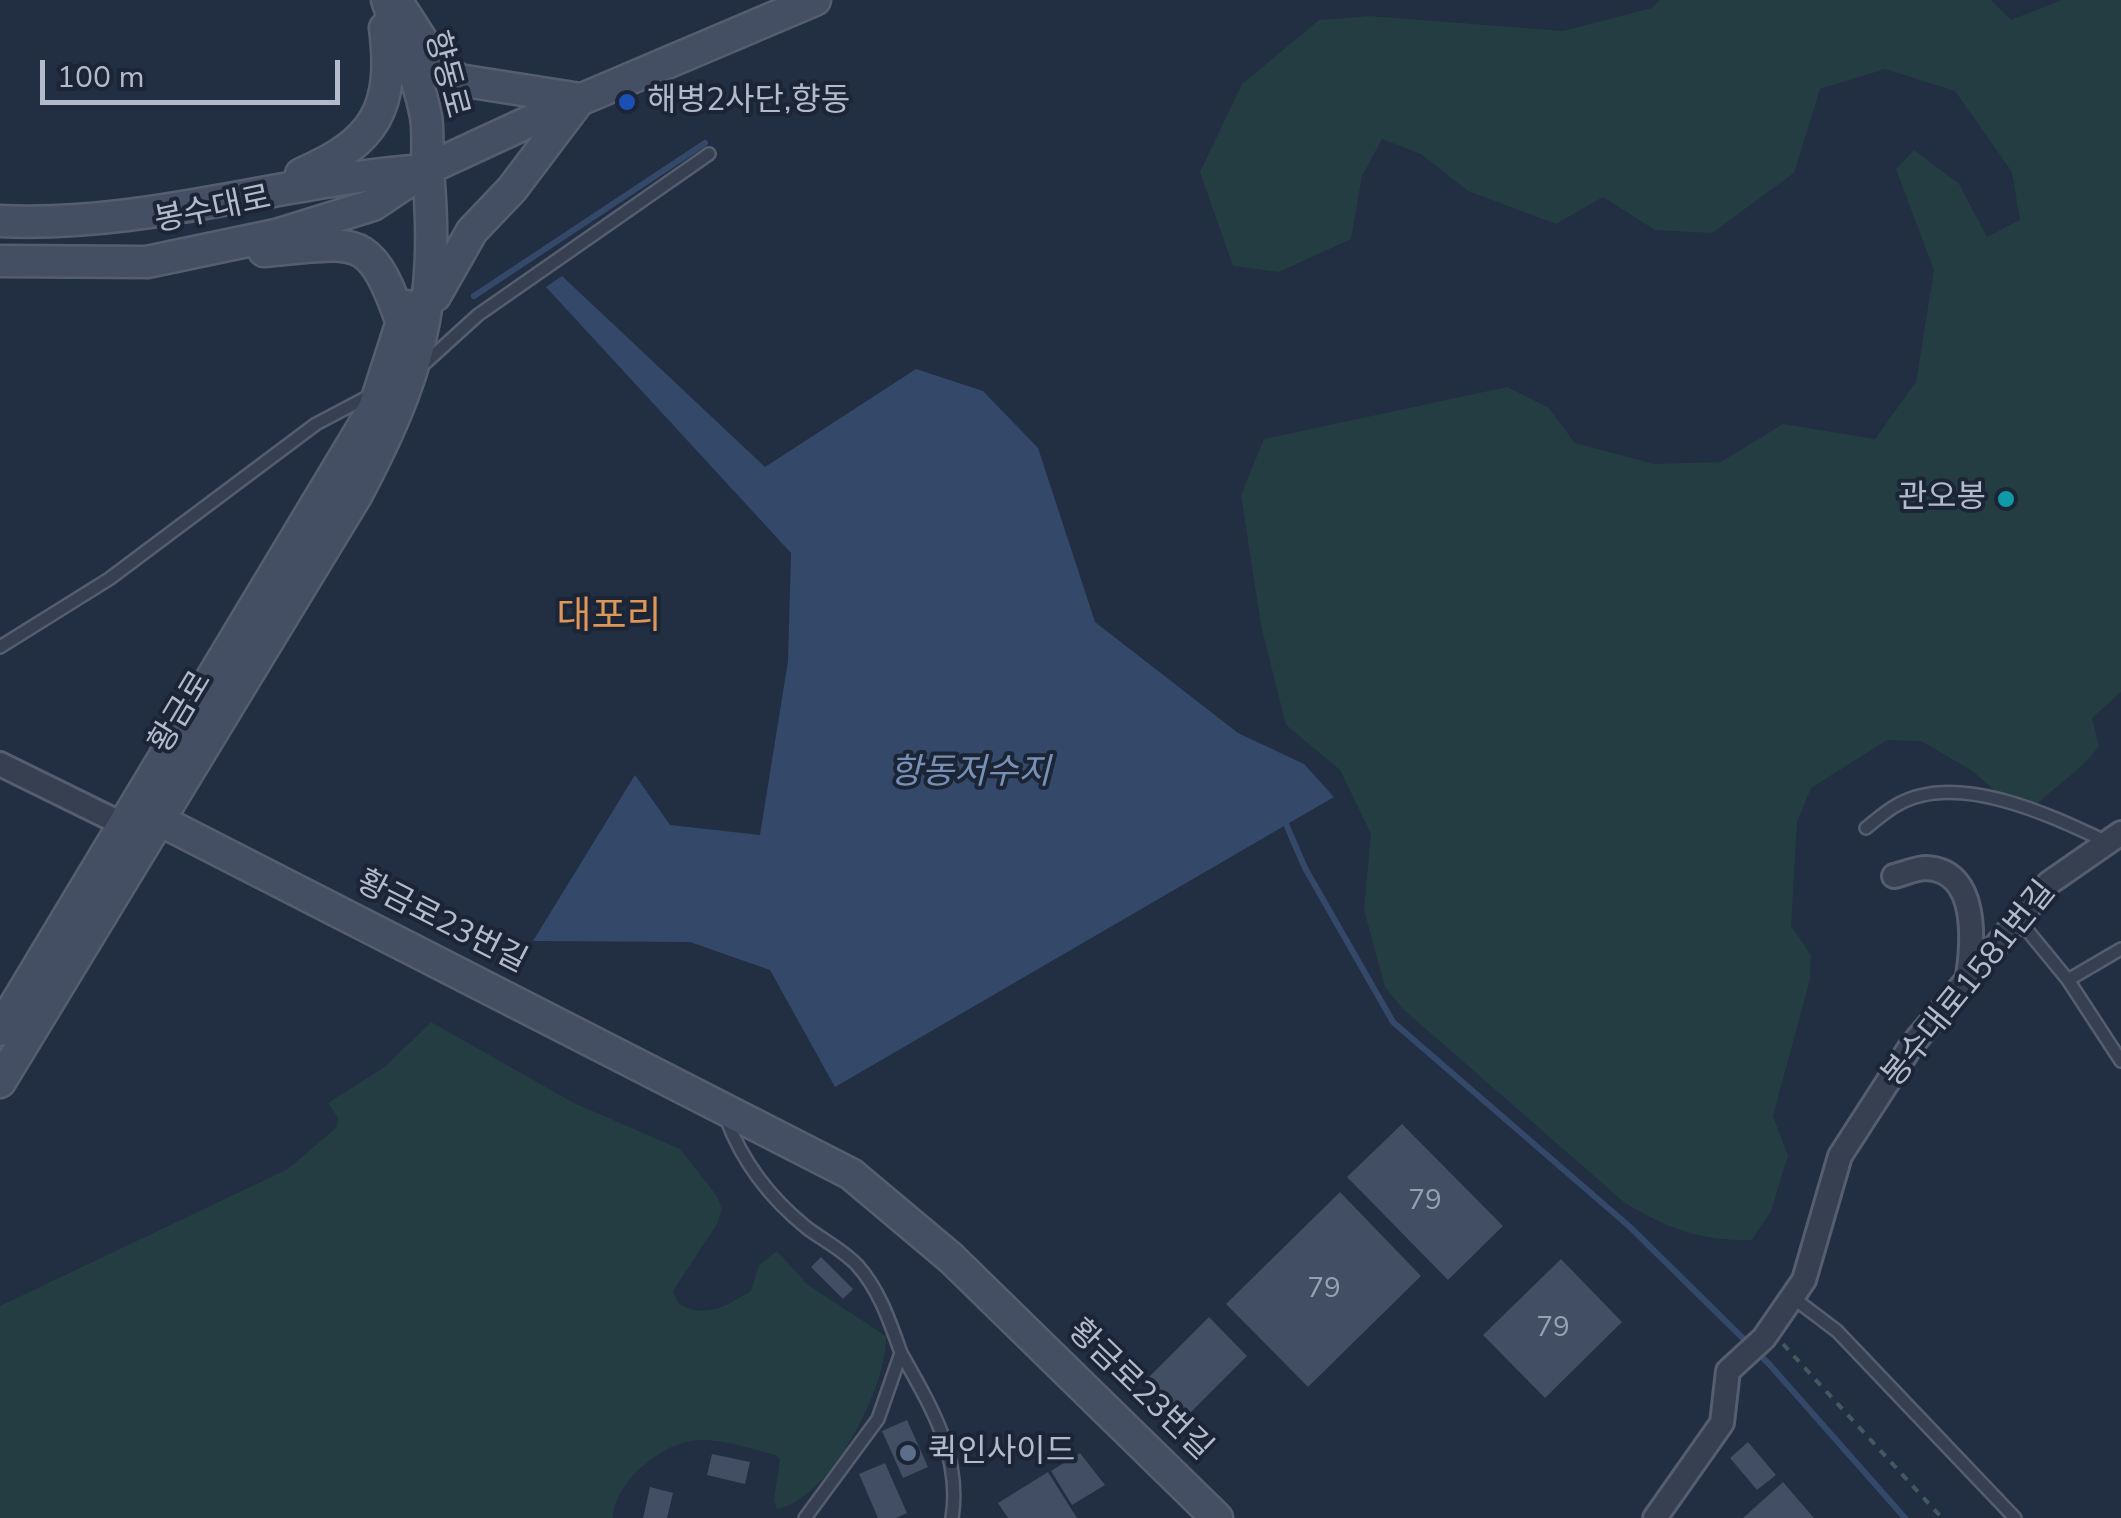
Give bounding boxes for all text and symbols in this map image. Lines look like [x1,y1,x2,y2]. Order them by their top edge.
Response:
street label: 향동로 [415,27,475,123]
scale bar [45,40,345,102]
text: 100 m [57,57,144,98]
place label: 해병2사단,향동 [647,83,850,121]
marker: 해병2사단,향동 [616,91,638,113]
street label: 봉수대로 [151,180,275,242]
place label: 관오봉 [1898,480,1986,518]
marker: 관오봉 [1995,488,2017,510]
district label: 대포리 [557,596,661,642]
street label: 황금로 [143,665,221,761]
water label: 항동저수지 [890,754,1050,796]
street label: 황금로23번길 [350,864,532,982]
street label: 봉수대로1581번길 [1875,874,2065,1096]
house number: 79 [1408,1185,1442,1219]
house number: 79 [1307,1273,1341,1307]
house number: 79 [1536,1312,1570,1346]
street label: 황금로23번길 [1059,1313,1219,1469]
place label: 퀵인사이드 [928,1434,1075,1472]
marker: 퀵인사이드 [897,1442,919,1464]

